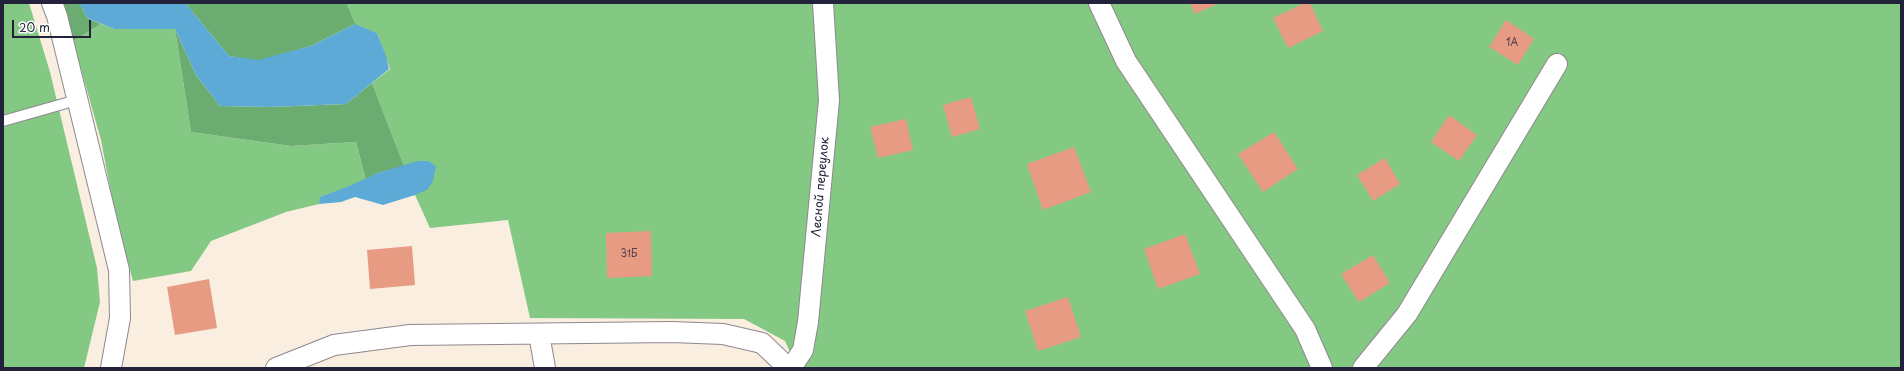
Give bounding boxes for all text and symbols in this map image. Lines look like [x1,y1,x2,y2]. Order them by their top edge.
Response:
scale bar [14,12,93,38]
text: 20 m [19,18,50,36]
house number: 1А [1506,37,1518,49]
street label: Лесной переулок [809,136,833,238]
house number: 31Б [621,248,637,260]

